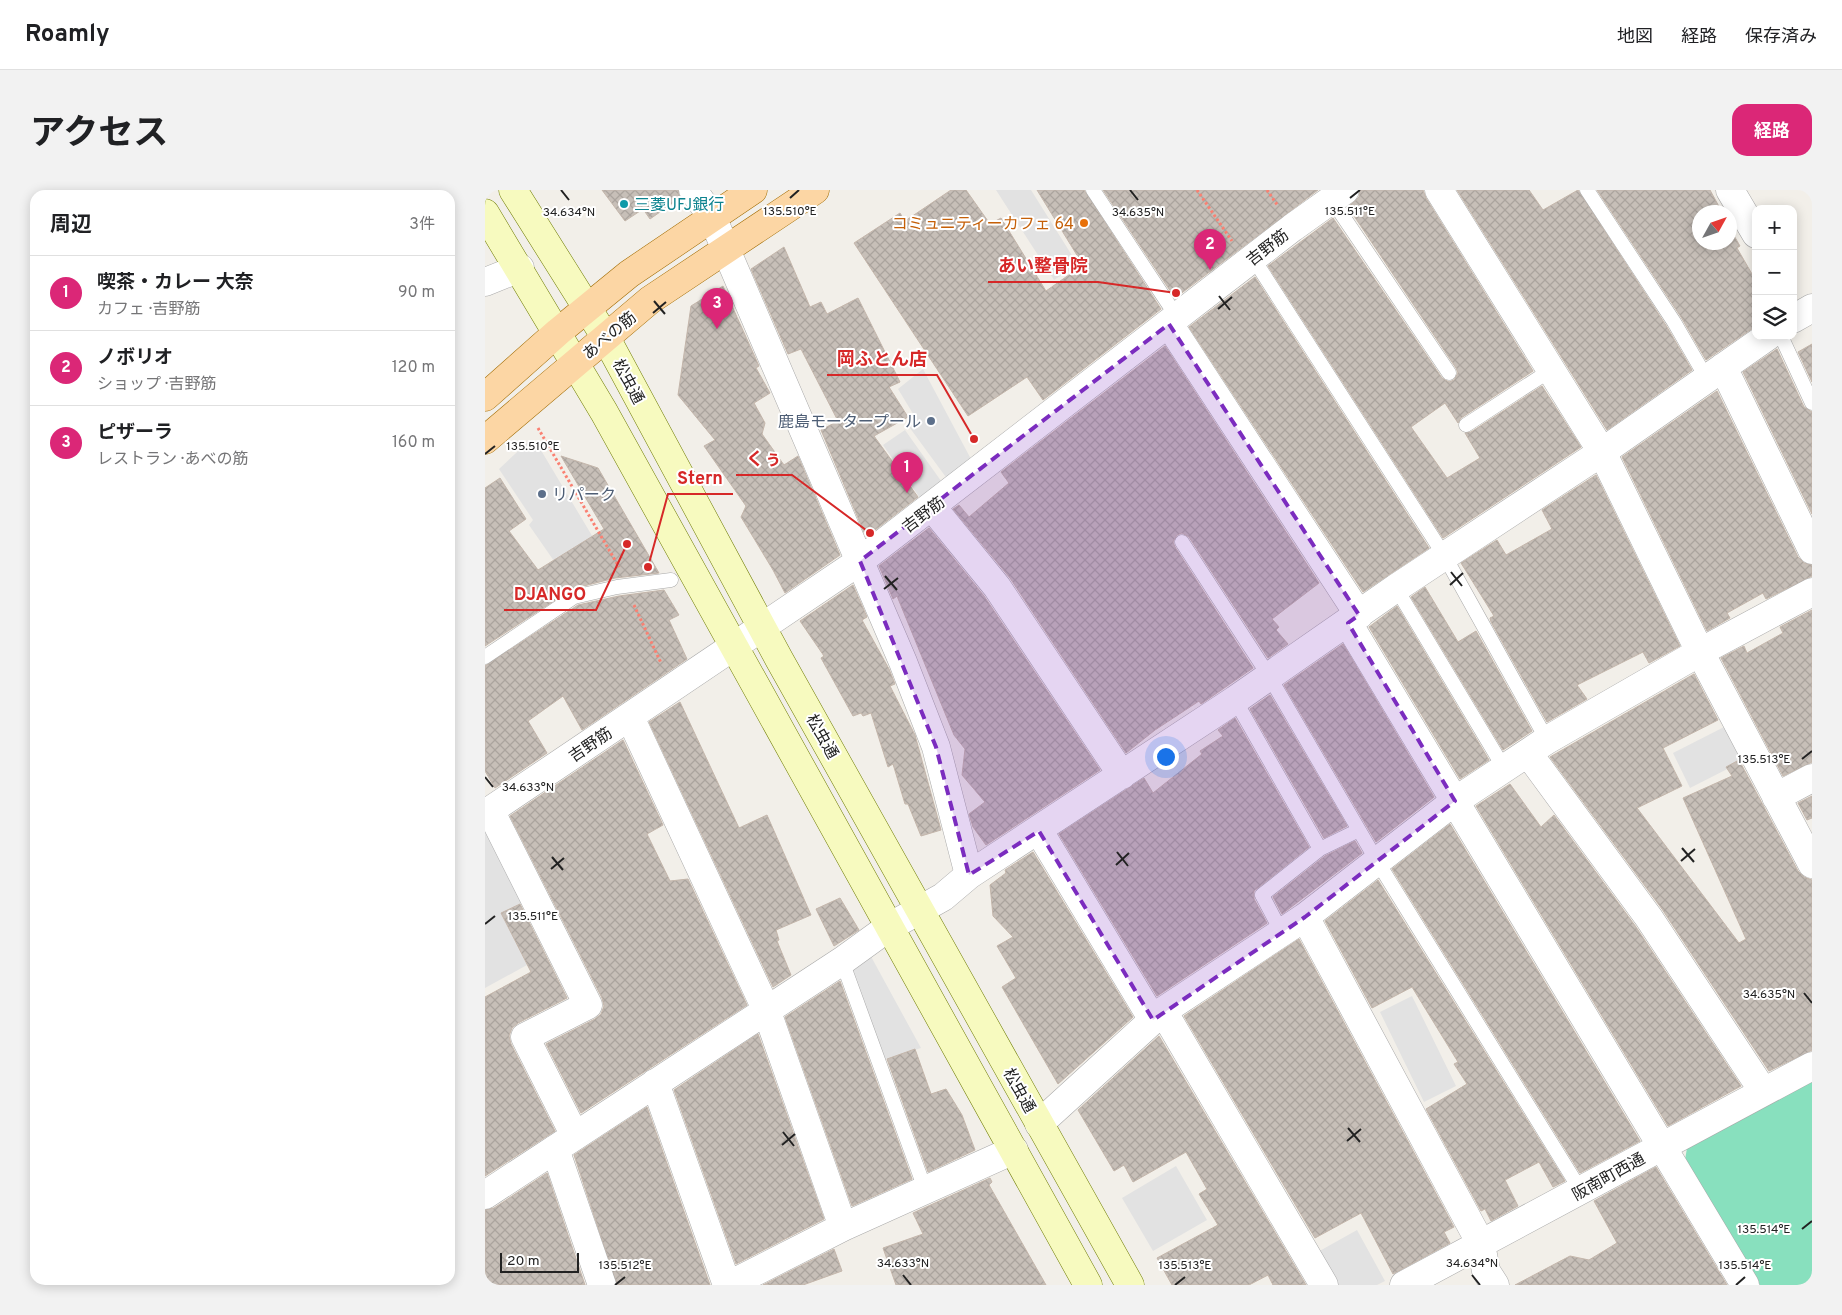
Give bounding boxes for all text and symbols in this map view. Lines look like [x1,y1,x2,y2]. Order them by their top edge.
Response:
text: Roamly [25,20,110,50]
text: 地図 [1617,26,1653,49]
text: 経路 [1681,26,1717,49]
text: 保存済み [1745,26,1817,49]
button: 経路 [1732,104,1812,156]
text: アクセス [30,113,168,157]
place label: 三菱UFJ銀行 [634,196,724,216]
marker: 三菱UFJ銀行 [618,198,630,210]
text: 135.510°E [763,204,817,220]
text: 135.511°E [1325,204,1375,220]
text: 34.634°N [543,205,595,221]
text: 34.635°N [1112,205,1164,221]
north arrow [1692,205,1737,250]
map controls [1752,205,1797,340]
button: + [1752,205,1797,250]
text: 周辺 [50,212,92,239]
text: 3件 [409,215,435,235]
place label: コミュニティーカフェ 64 [892,215,1074,235]
marker: コミュニティーカフェ 64 [1078,217,1090,229]
street label: 吉野筋 [1243,226,1293,271]
pin: 2 [1194,229,1226,270]
callout: あい整骨院 [988,249,1098,282]
button: − [1752,250,1797,295]
text: あい整骨院 [998,256,1088,279]
text: 喫茶・カレー 大奈 [97,271,254,295]
text: 1 [63,283,69,303]
text: 90 m [398,283,435,303]
pin: 3 [701,288,733,329]
button: layers [1752,295,1797,340]
text: カフェ · 吉野筋 [97,300,201,320]
street label: あべの筋 [579,308,641,365]
callout: 岡ふとん店 [827,342,937,375]
text: ノボリオ [97,346,173,370]
text: 岡ふとん店 [837,349,927,372]
street label: 松虫通 [607,356,647,408]
text: 2 [61,358,71,378]
text: 120 m [392,358,435,378]
text: ショップ · 吉野筋 [97,375,217,395]
place label: 鹿島モータープール [778,413,921,433]
marker: 鹿島モータープール [925,415,937,427]
text: ピザーラ [97,421,173,445]
text: 3 [61,433,71,453]
text: 160 m [392,433,435,453]
text: 135.510°E [506,439,560,455]
callout: くぅ [736,442,792,475]
text: くぅ [746,449,782,472]
text: レストラン · あべの筋 [97,450,249,470]
pin: 1 [891,452,923,493]
callout: Stern [668,461,733,494]
text: Stern [677,468,723,491]
place label: リパーク [552,486,616,506]
marker: リパーク [536,488,548,500]
street label: 吉野筋 [899,493,949,538]
callout: DJANGO [504,577,596,610]
text: DJANGO [514,584,586,607]
street label: 松虫通 [801,711,842,763]
street label: 吉野筋 [566,724,617,767]
your location [1153,744,1179,770]
text: 135.513°E [1737,752,1791,768]
text: 34.633°N [502,780,554,796]
text: 135.511°E [508,909,558,925]
text: 34.635°N [1743,987,1795,1003]
street label: 松虫通 [998,1065,1039,1117]
street label: 阪南町西通 [1569,1150,1649,1206]
text: 135.514°E [1737,1222,1791,1238]
scale bar [500,1250,579,1273]
text: 20 m [507,1253,540,1270]
text: 34.633°N [877,1256,929,1272]
text: 34.634°N [1446,1256,1498,1272]
text: 135.512°E [598,1258,652,1274]
text: 135.513°E [1158,1258,1212,1274]
text: 135.514°E [1718,1258,1772,1274]

